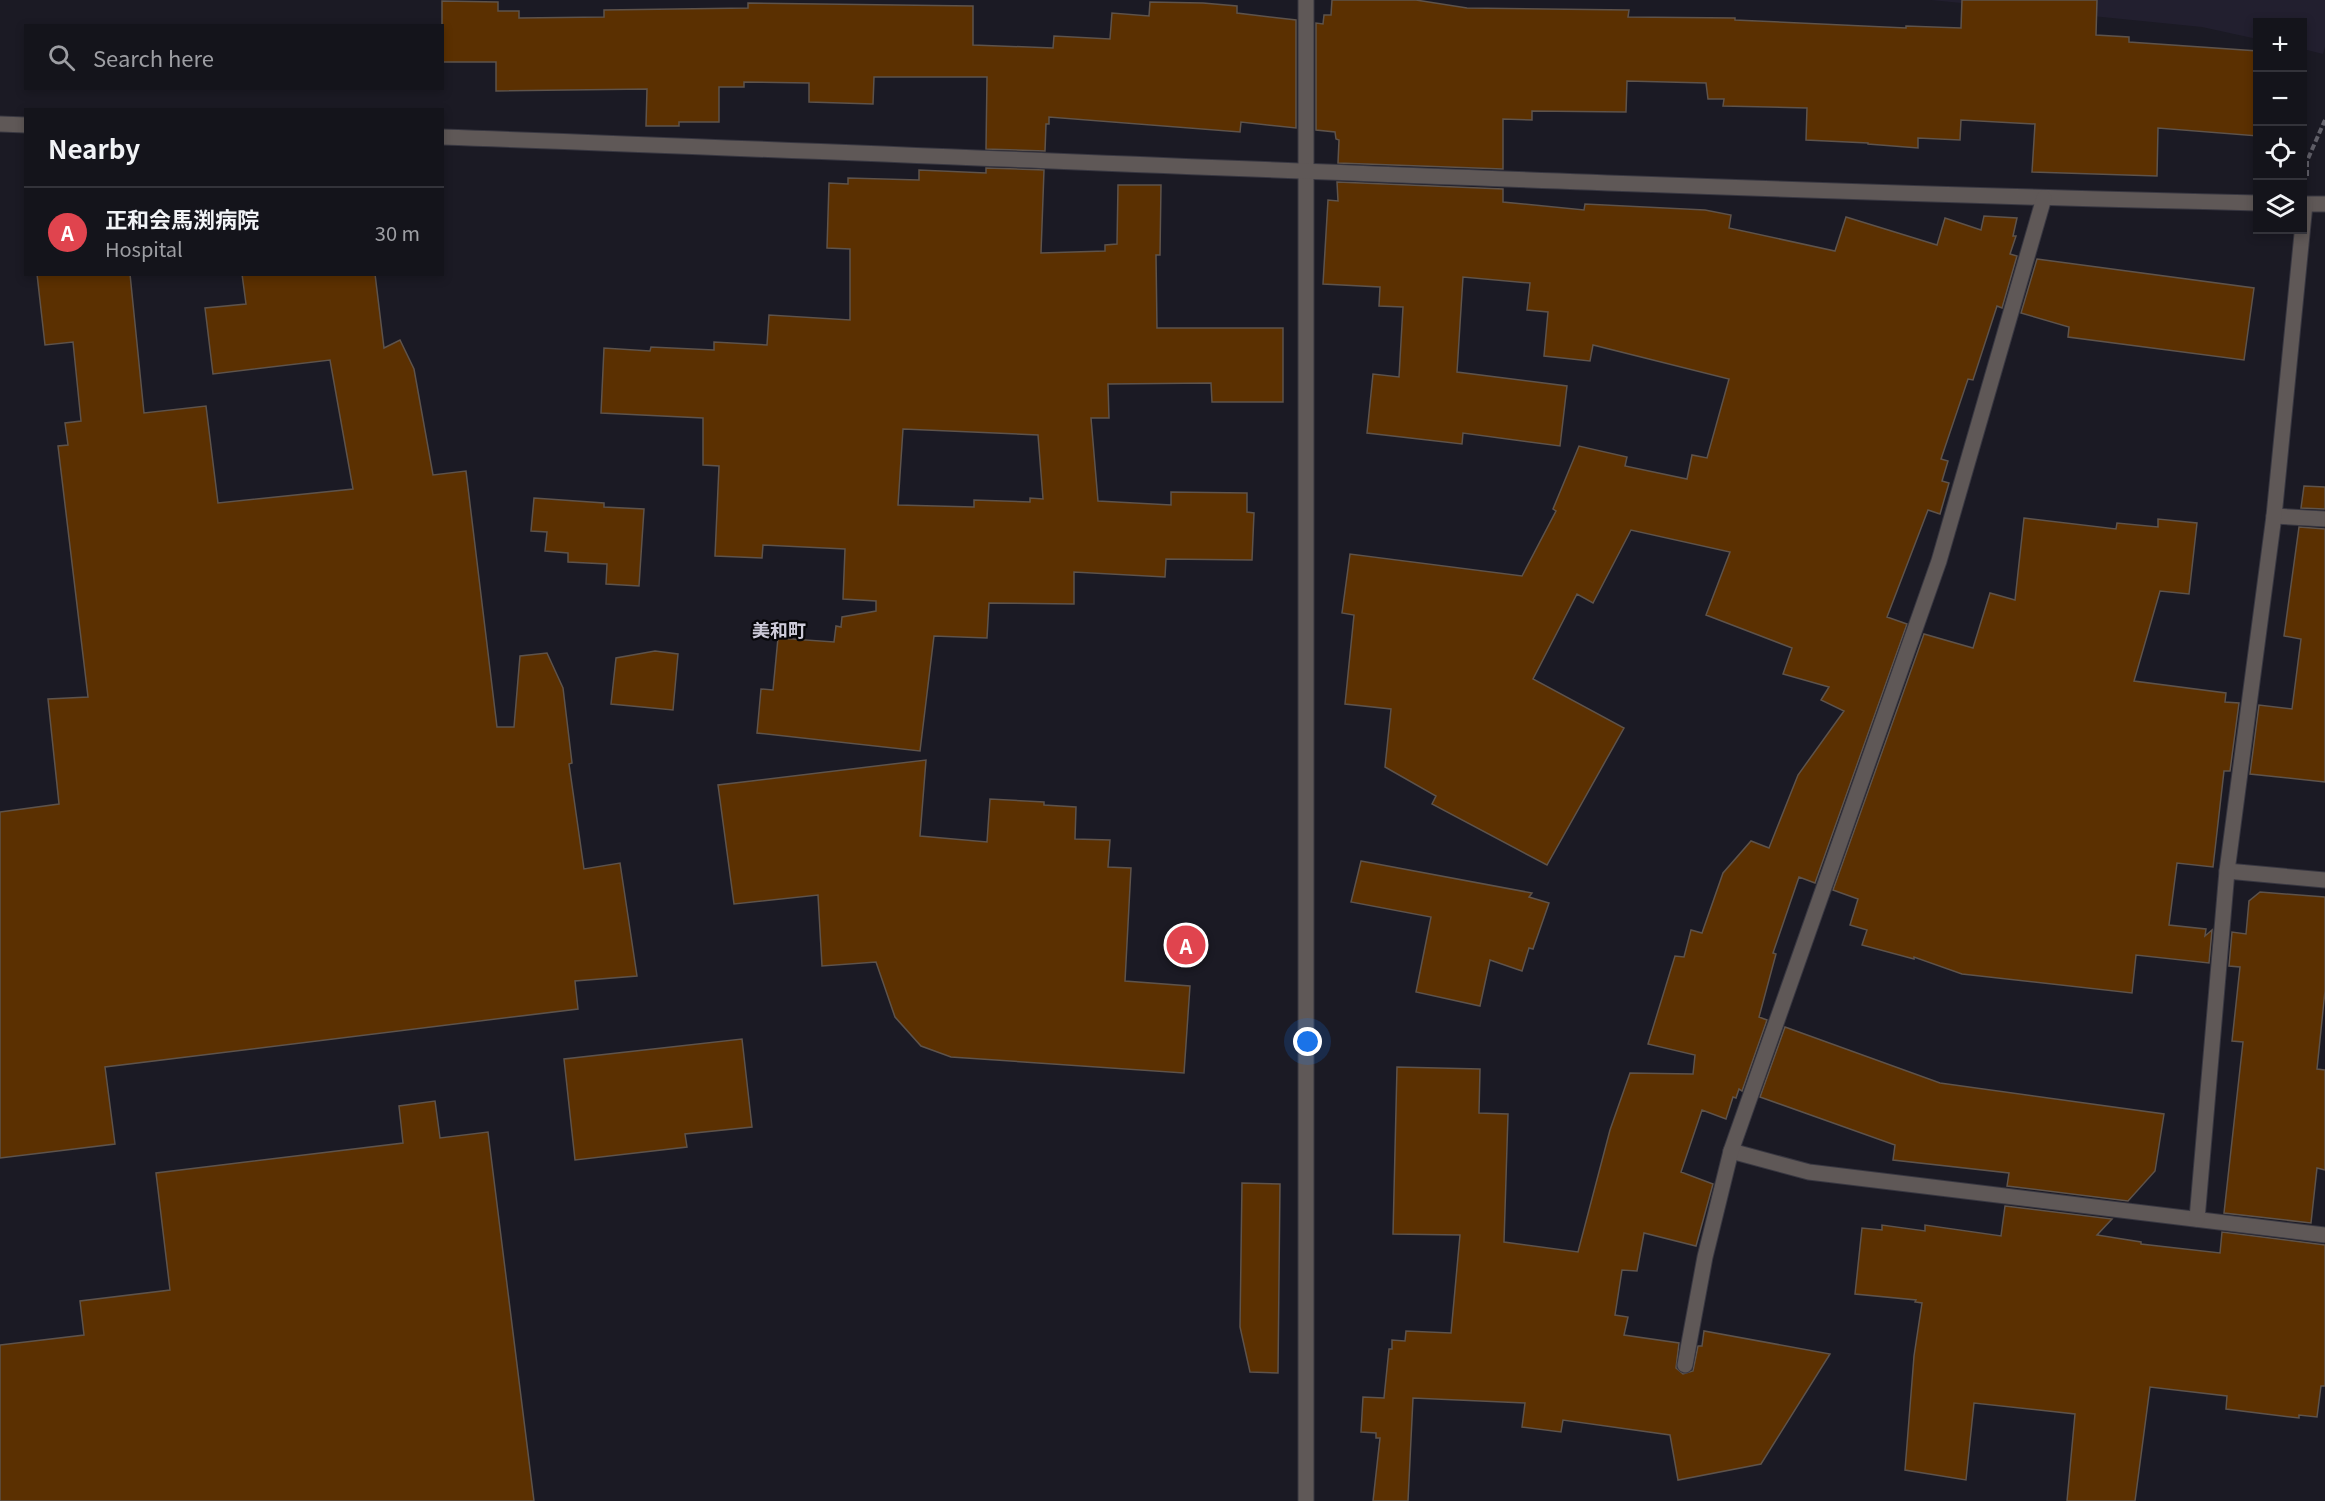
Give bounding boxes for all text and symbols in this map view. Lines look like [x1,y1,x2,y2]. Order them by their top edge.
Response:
map controls [2253,18,2307,234]
button: + [2253,18,2307,72]
search box [24,24,444,90]
icon: search [45,41,78,74]
text: Search here [93,41,214,73]
button: − [2253,72,2307,126]
button: locate [2253,126,2307,180]
text: Nearby [48,129,140,166]
button: layers [2253,180,2307,234]
text: 正和会馬渕病院 [105,202,259,234]
text: A [61,218,74,247]
text: 30 m [375,218,420,247]
text: Hospital [105,234,183,263]
district label: 美和町 [752,616,806,642]
pin: A [1166,922,1206,968]
your location [1293,1027,1322,1056]

